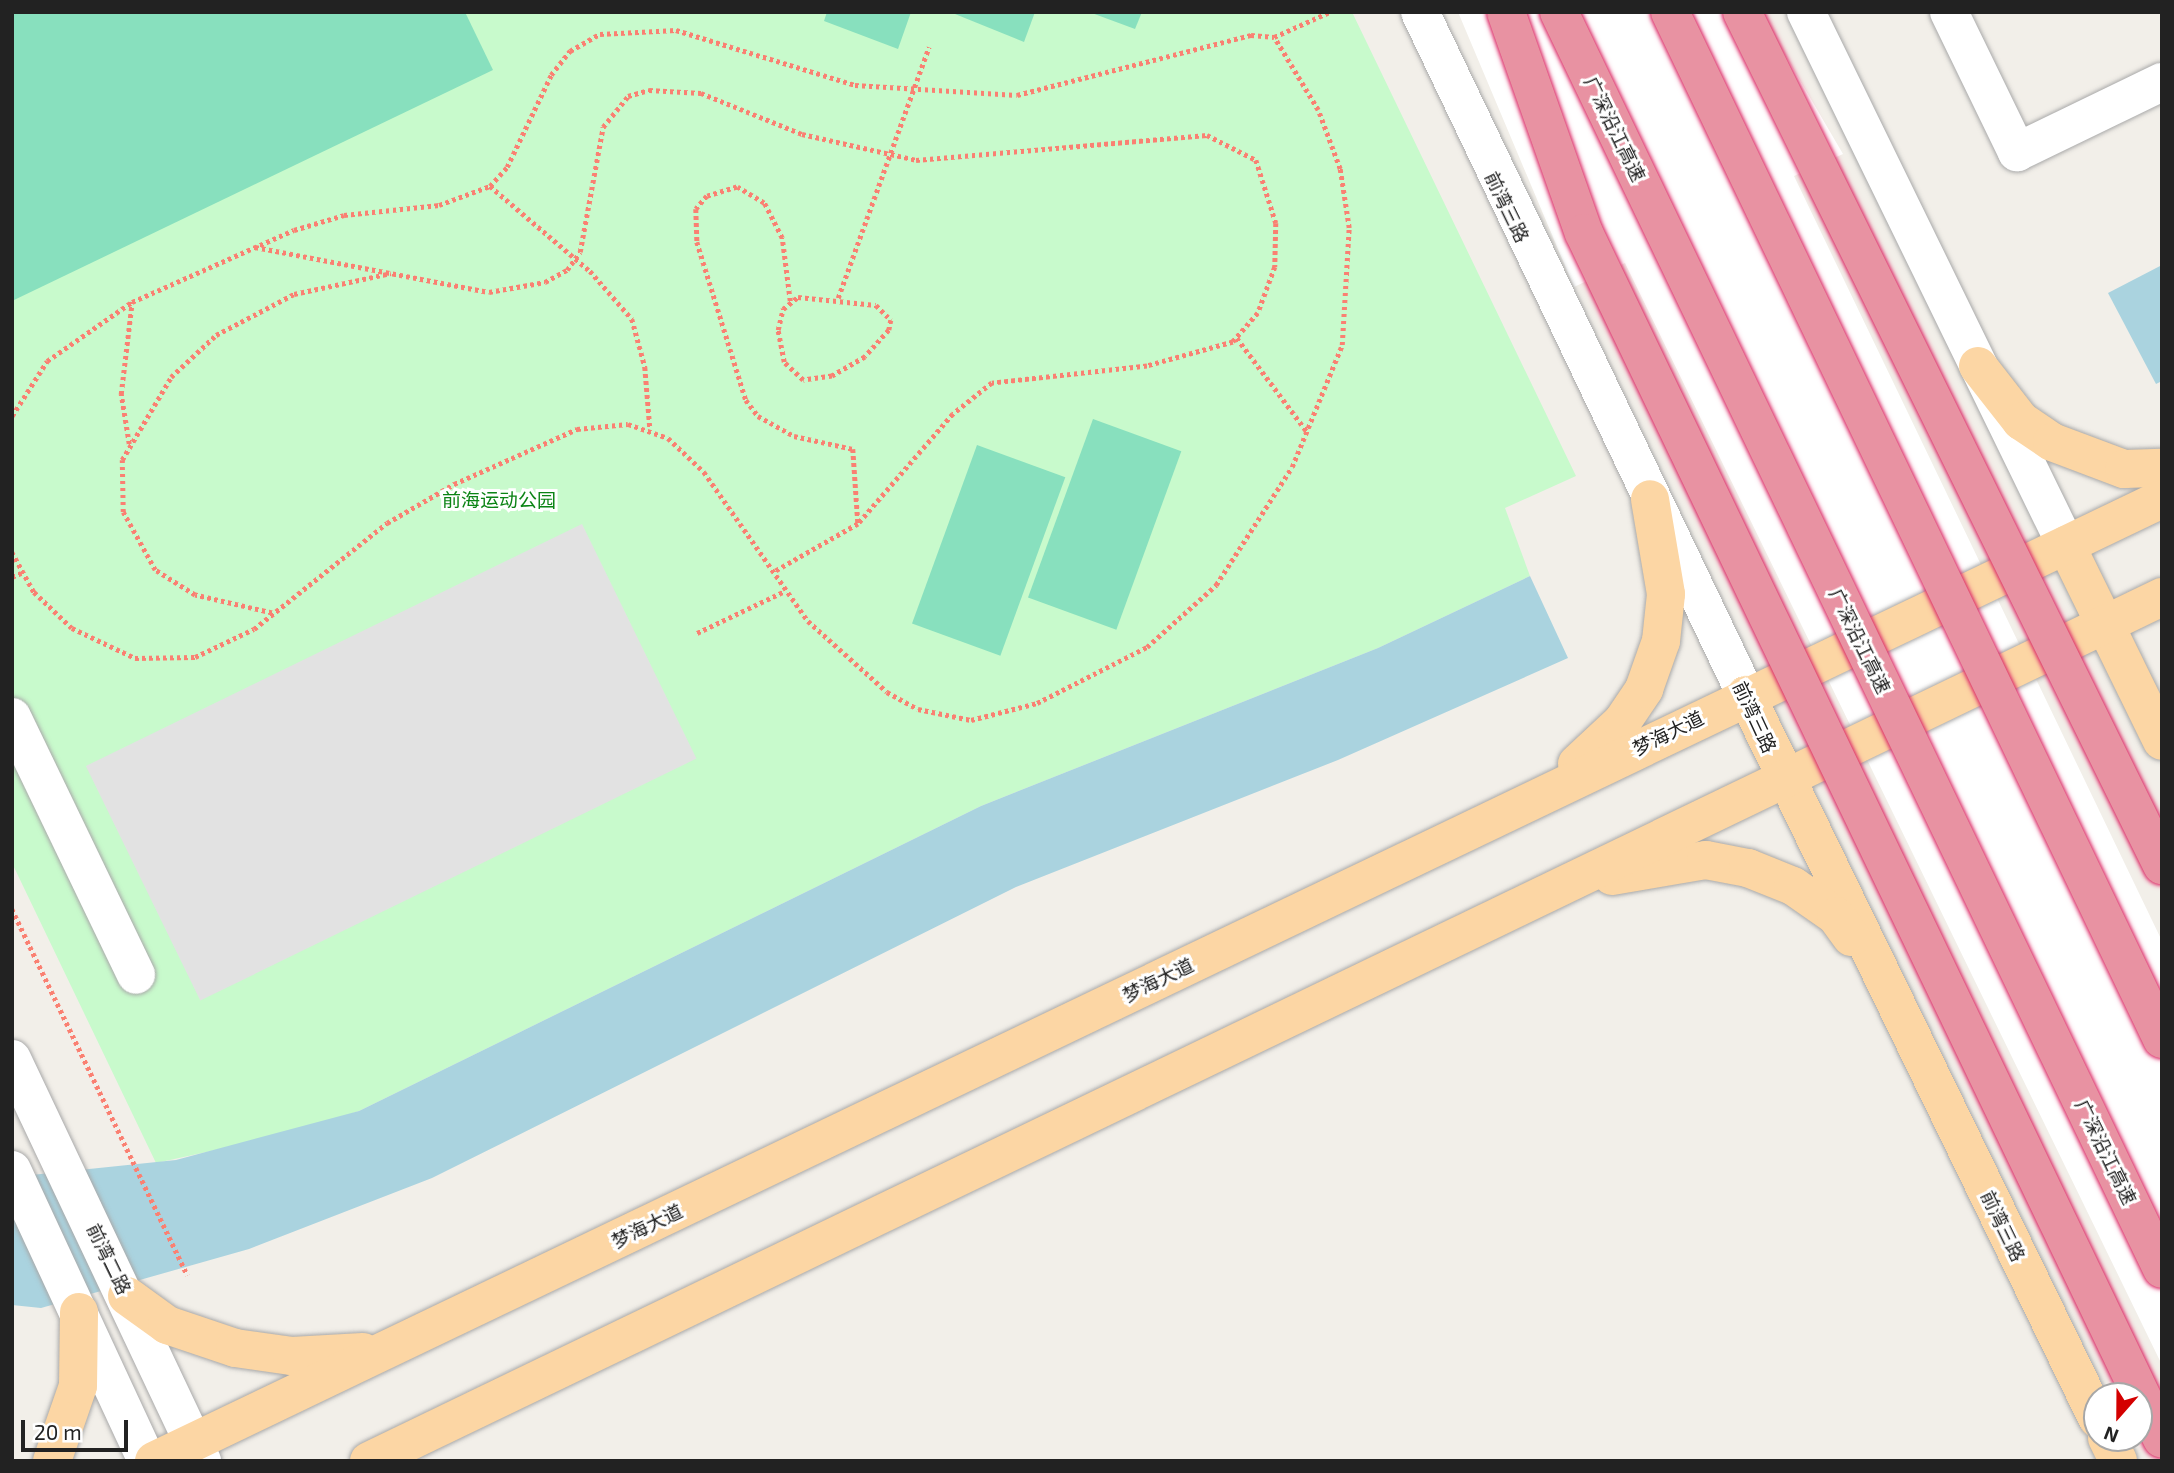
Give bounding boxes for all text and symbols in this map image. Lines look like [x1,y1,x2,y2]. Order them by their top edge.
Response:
street label: 广深沿江高速 [1580,73,1650,185]
street label: 前湾三路 [1480,168,1534,246]
park label: 前海运动公园 [442,489,556,511]
street label: 广深沿江高速 [1825,585,1895,697]
street label: 前湾三路 [1729,678,1781,756]
street label: 梦海大道 [1629,706,1707,760]
street label: 梦海大道 [1119,953,1197,1007]
street label: 广深沿江高速 [2071,1096,2141,1208]
street label: 前湾三路 [1976,1187,2030,1265]
street label: 梦海大道 [608,1199,686,1253]
street label: 前湾二路 [82,1220,136,1298]
north arrow [2083,1382,2153,1452]
scale bar [24,1406,131,1450]
text: 20 m [34,1419,82,1444]
text: N [2100,1422,2122,1448]

